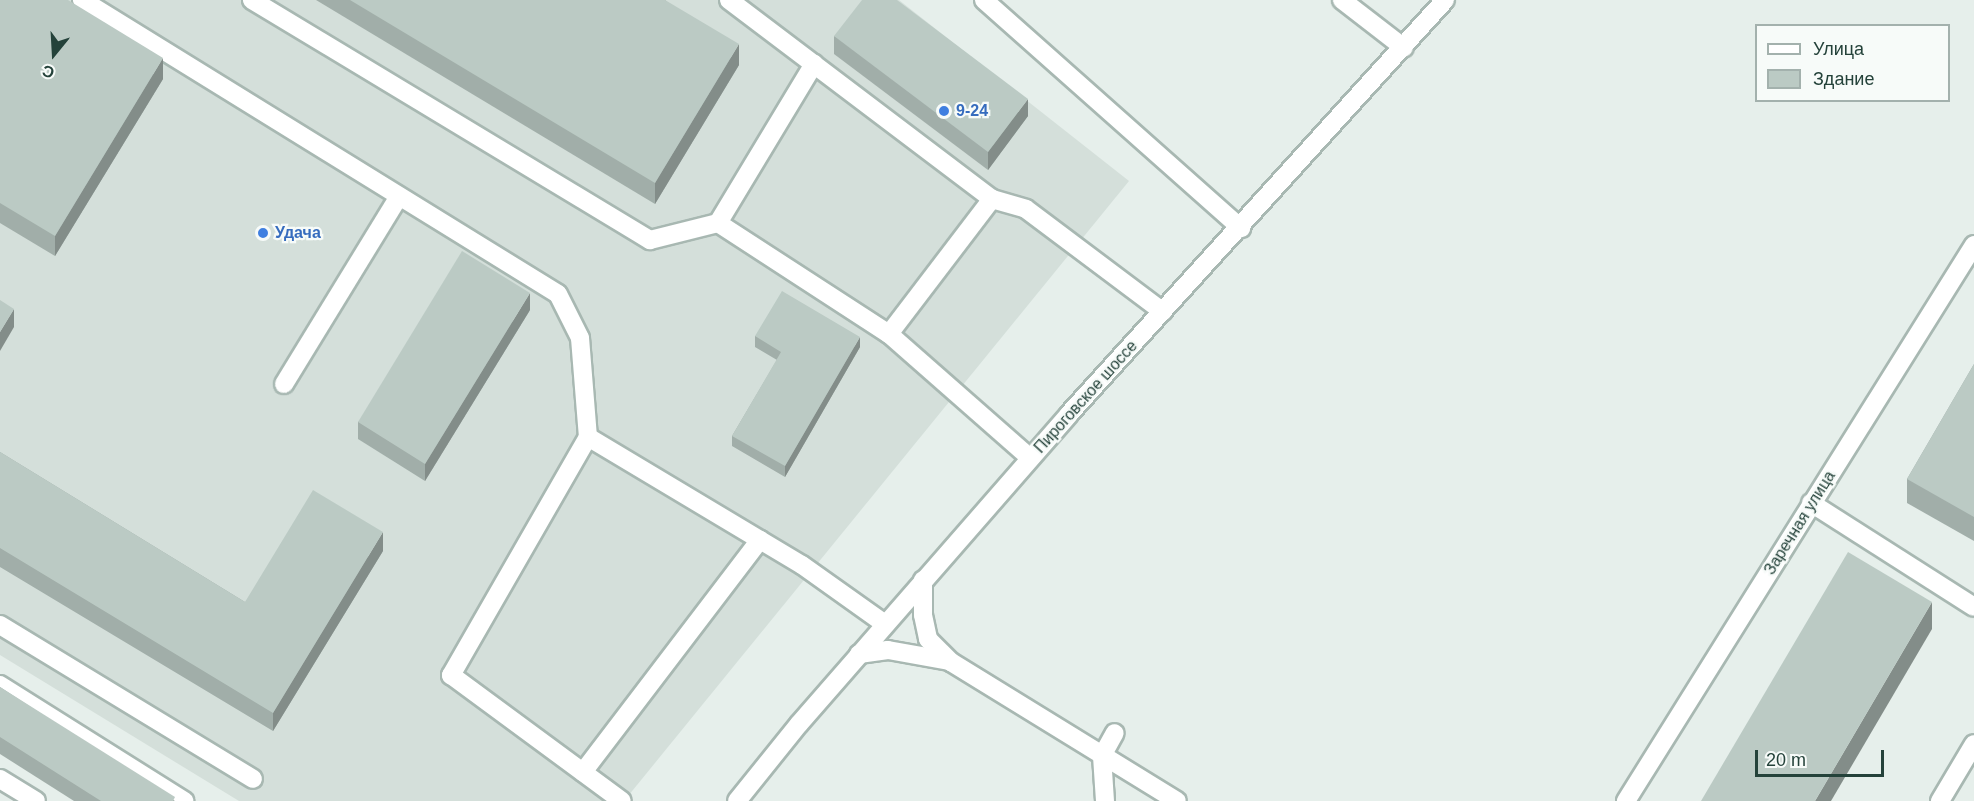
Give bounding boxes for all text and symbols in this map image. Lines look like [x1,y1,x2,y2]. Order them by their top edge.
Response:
north arrow [24,24,84,84]
legend [1755,24,1950,102]
text: Улица [1813,39,1864,59]
text: С [40,62,56,81]
text: Здание [1813,69,1874,89]
place label: 9-24 [956,101,988,121]
marker: 9-24 [937,104,951,118]
place label: Удача [275,223,321,243]
marker: Удача [256,226,270,240]
street label: Пироговское шоссе [1030,337,1142,457]
street label: Заречная улица [1760,467,1840,579]
scale bar [1758,738,1887,776]
text: 20 m [1766,750,1806,770]

